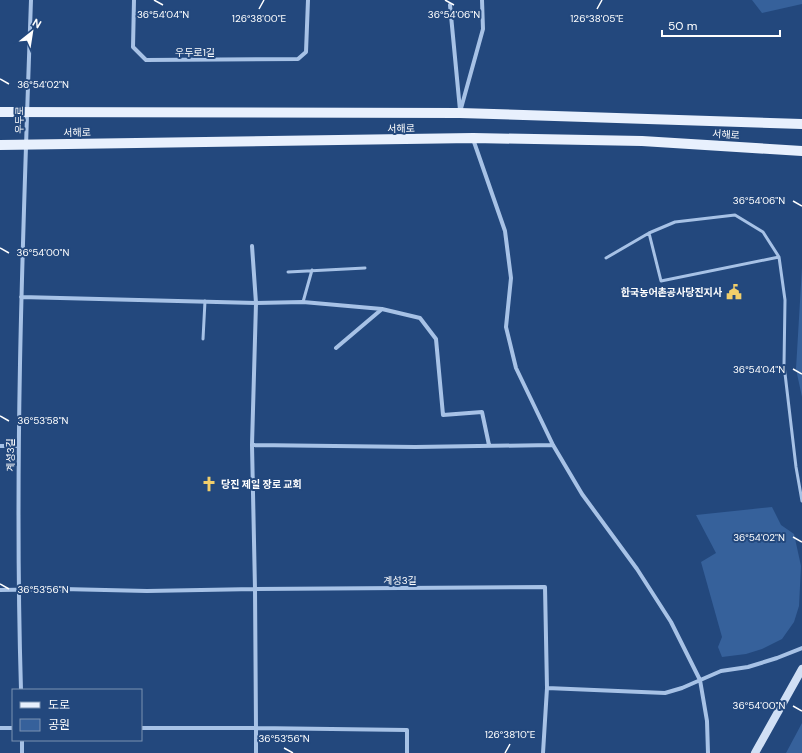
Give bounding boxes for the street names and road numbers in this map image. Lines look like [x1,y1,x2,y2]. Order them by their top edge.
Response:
street label: 우두로1길 [175,46,215,59]
street label: 우두로 [13,106,26,134]
street label: 서해로 [387,122,415,135]
street label: 서해로 [63,126,91,139]
street label: 서해로 [712,127,740,142]
street label: 계성3길 [4,438,17,472]
street label: 계성3길 [383,574,417,587]

